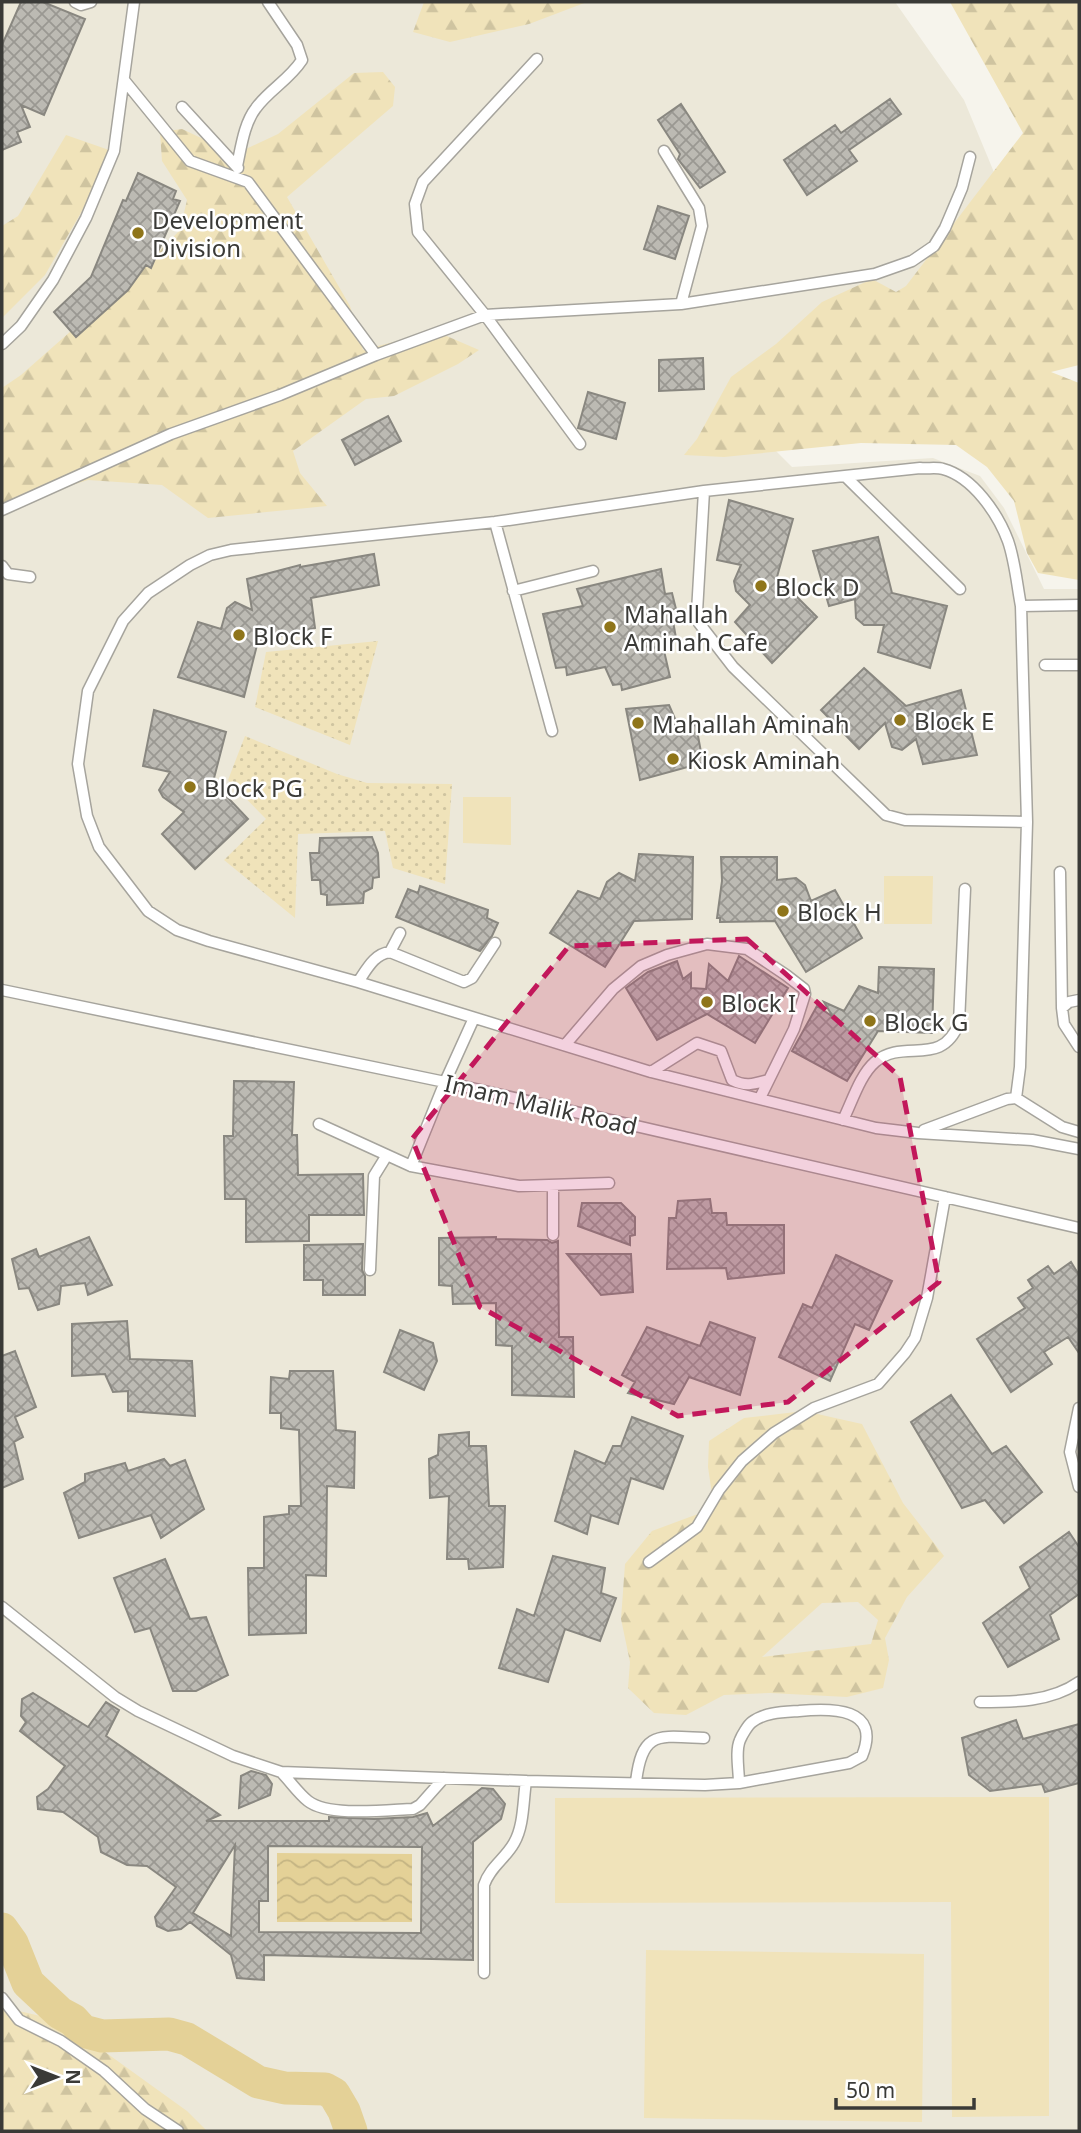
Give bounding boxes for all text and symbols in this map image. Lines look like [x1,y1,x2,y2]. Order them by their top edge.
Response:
place label: Development Division [152,203,304,264]
marker: Development Division [130,225,146,241]
place label: Block D [775,570,859,603]
marker: Block D [753,578,769,594]
place label: Mahallah Aminah Cafe [624,597,768,658]
place label: Block F [253,619,332,652]
marker: Mahallah Aminah Cafe [602,619,618,635]
marker: Block F [231,627,247,643]
place label: Block E [914,704,994,737]
place label: Mahallah Aminah [652,707,850,740]
marker: Block E [892,712,908,728]
marker: Mahallah Aminah [630,715,646,731]
place label: Kiosk Aminah [687,743,840,776]
marker: Kiosk Aminah [665,751,681,767]
place label: Block PG [204,771,303,804]
marker: Block PG [182,779,198,795]
place label: Block H [797,895,882,928]
marker: Block H [775,903,791,919]
place label: Block I [721,986,796,1019]
marker: Block I [699,994,715,1010]
place label: Block G [884,1005,968,1038]
marker: Block G [862,1013,878,1029]
street label: Imam Malik Road [441,1066,641,1142]
north arrow [21,2042,91,2112]
scale bar [836,2066,974,2110]
text: N [60,2069,86,2085]
text: 50 m [846,2076,895,2104]

